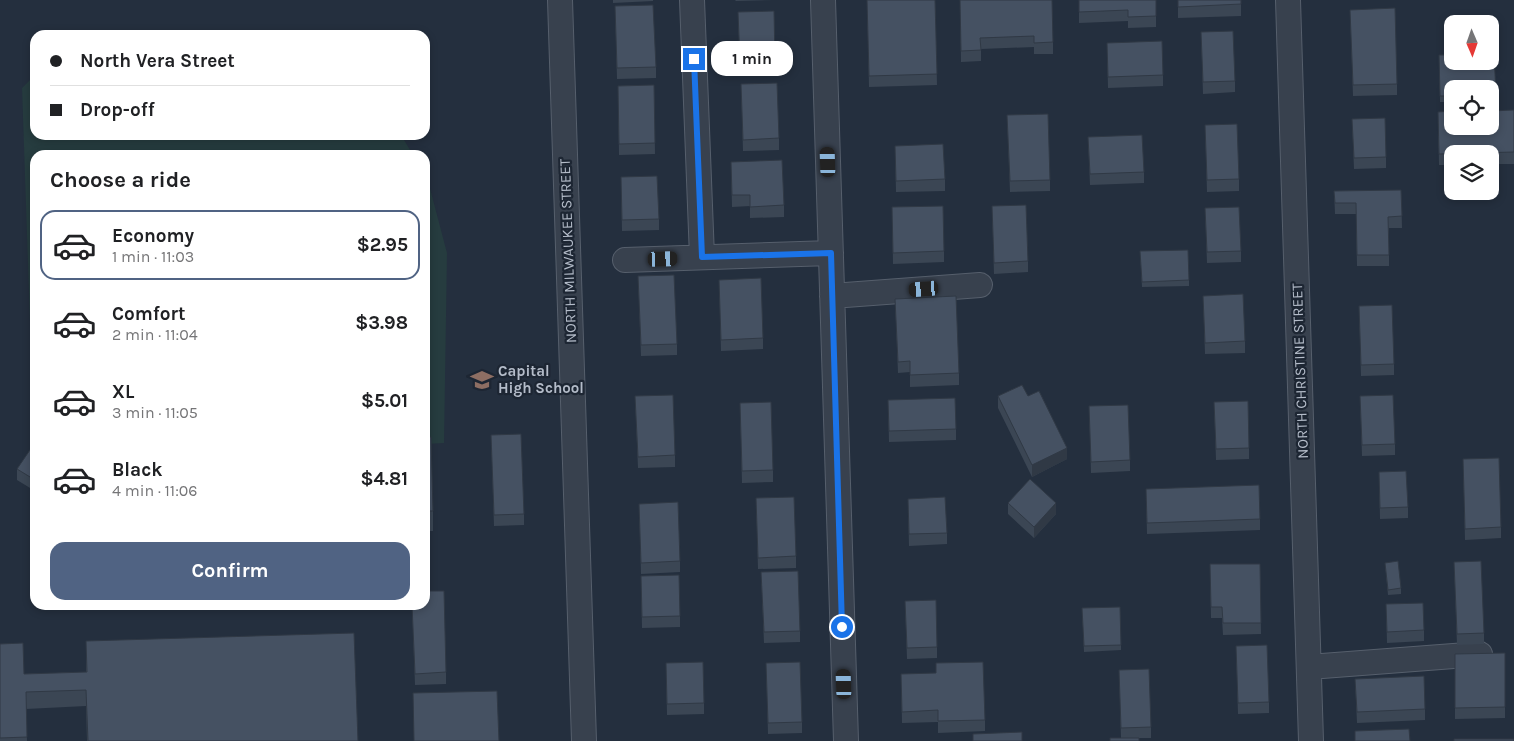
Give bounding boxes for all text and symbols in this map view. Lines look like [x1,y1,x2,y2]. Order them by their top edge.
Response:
north arrow [1444,15,1499,70]
map controls [1444,15,1499,200]
callout: 1 min [712,42,794,76]
route end [683,48,705,70]
text: 1 min [732,49,772,68]
text: North Vera Street [80,50,235,72]
button: locate [1444,80,1499,135]
text: Drop-off [80,99,155,121]
button: layers [1444,145,1499,200]
car [819,147,836,177]
street label: NORTH MILWAUKEE STREET [556,158,580,344]
text: Choose a ride [50,167,191,193]
icon: car [52,223,97,268]
text: Economy [112,225,194,247]
text: $2.95 [357,234,408,256]
text: 1 min · 11:03 [112,247,194,266]
car [647,251,678,267]
car [908,280,939,298]
street label: NORTH CHRISTINE STREET [1288,282,1312,459]
icon: car [52,301,97,346]
text: Comfort [112,303,186,325]
text: $3.98 [355,312,408,334]
text: 2 min · 11:04 [112,325,198,344]
place label: Capital High School [498,362,584,397]
school or university icon: Capital High School [469,367,495,393]
icon: car [52,379,97,424]
text: XL [112,381,134,403]
text: $5.01 [361,390,408,412]
text: 3 min · 11:05 [112,403,198,422]
icon: car [52,457,97,502]
text: Black [112,459,163,481]
text: $4.81 [360,468,408,490]
text: 4 min · 11:06 [112,481,198,500]
button: Confirm [50,542,410,600]
route start [831,616,853,638]
car [835,669,852,699]

